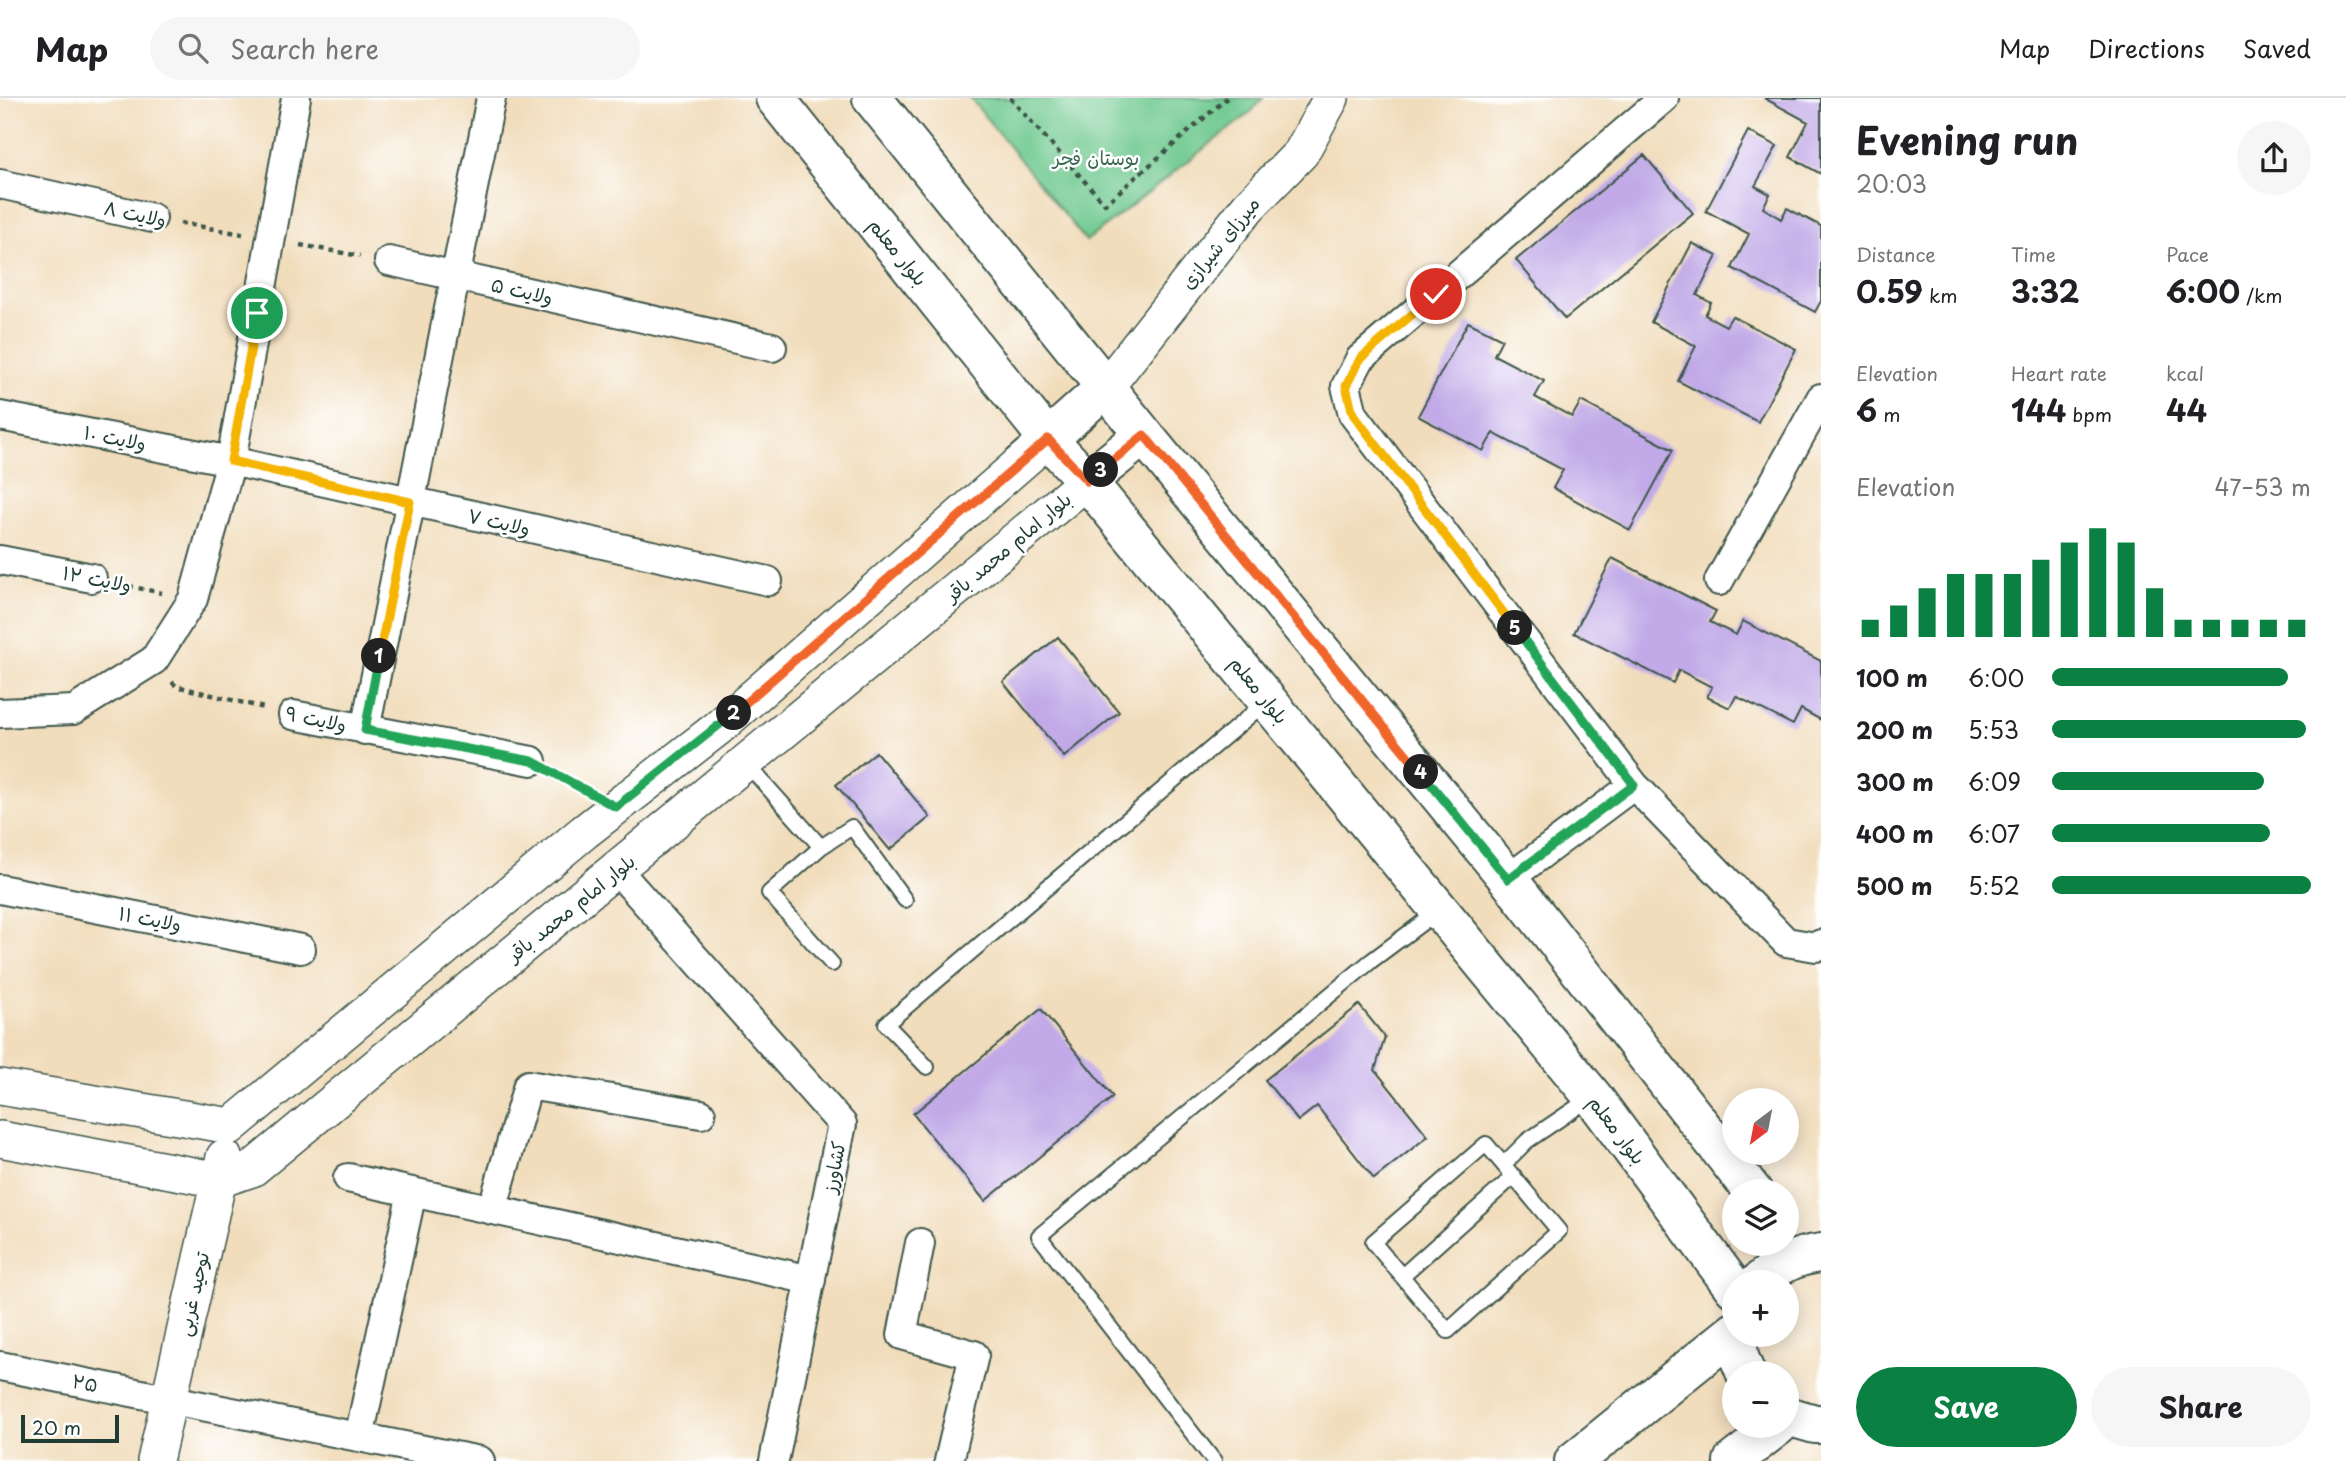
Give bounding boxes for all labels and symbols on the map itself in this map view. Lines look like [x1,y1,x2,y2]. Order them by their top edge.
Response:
park label: بوستان فجر [1051,143,1139,171]
street label: میرزای شیرازی [1173,190,1265,295]
street label: ولایت ۸ [101,193,169,233]
street label: بلوار معلم [861,211,935,293]
pin [1406,264,1466,324]
street label: ولایت ۵ [488,269,556,311]
pin [227,283,287,343]
street label: ولایت ۱۰ [82,417,149,457]
pin: 3 [1084,452,1118,488]
street label: بلوار امام محمد باقر [936,485,1078,610]
street label: ولایت ۷ [465,500,533,542]
street label: ولایت ۱۲ [60,558,134,598]
pin: 5 [1498,610,1532,646]
pin: 1 [362,638,396,674]
street label: بلوار معلم [1222,649,1296,731]
pin: 2 [716,696,752,730]
street label: ولایت ۹ [283,698,349,738]
pin: 4 [1404,754,1438,790]
street label: بلوار امام محمد باقر [499,847,642,971]
street label: ولایت ۱۱ [116,898,184,938]
north arrow [1722,1088,1799,1166]
street label: بلوار معلم [1581,1089,1653,1171]
street label: کشاورز [814,1139,852,1197]
street label: توحید غربی [169,1248,215,1339]
street label: ۲۵ [70,1366,101,1398]
scale bar [21,1412,119,1444]

